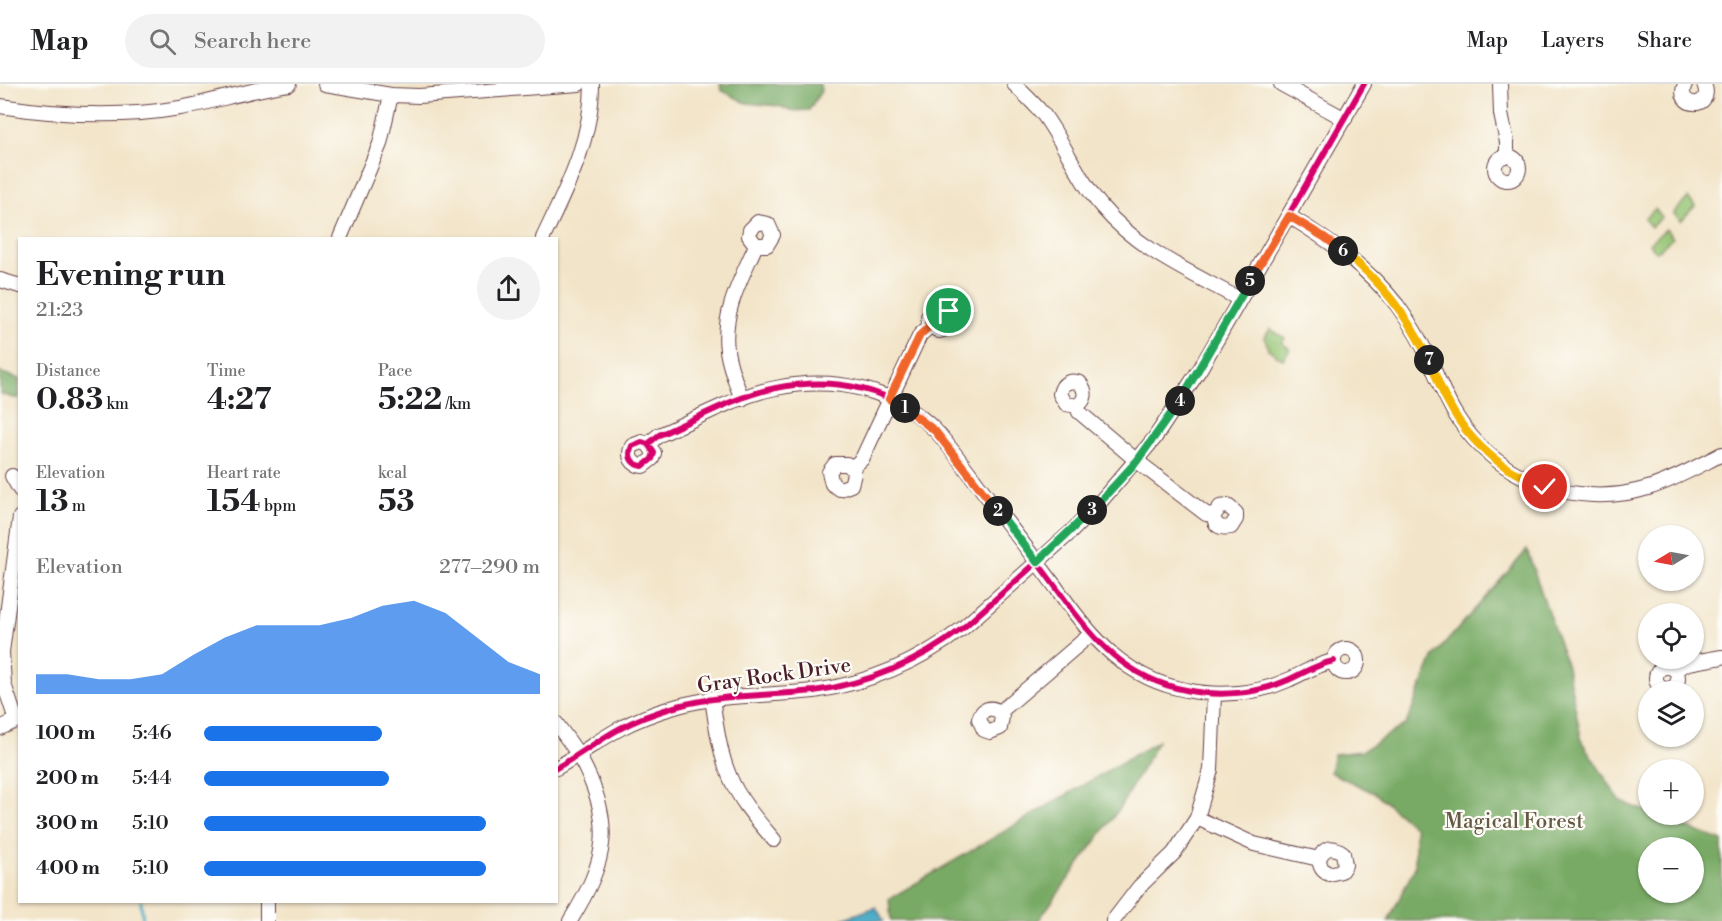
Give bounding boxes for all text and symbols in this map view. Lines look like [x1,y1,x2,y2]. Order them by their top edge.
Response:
search box [125,14,545,68]
text: Map [30,24,89,59]
icon: search [146,25,179,58]
text: Search here [194,28,311,55]
text: Map [1467,28,1508,54]
text: Layers [1541,28,1604,54]
text: Share [1637,28,1692,54]
pin: 6 [1328,236,1358,266]
text: 6 [1338,241,1348,261]
text: Evening run [36,255,225,296]
button: share [477,257,540,320]
pin: 5 [1235,266,1265,296]
text: 5 [1245,271,1255,291]
pin [923,285,974,336]
icon: arrive [932,294,965,327]
text: 21:23 [36,298,83,323]
pin: 7 [1414,345,1444,375]
text: 7 [1424,350,1434,370]
text: Distance [36,361,101,381]
text: Time [207,361,246,381]
text: Pace [378,361,412,381]
text: 0.83 [36,381,103,419]
text: 4:27 [207,381,272,419]
text: 5:22 [378,381,442,419]
pin: 4 [1165,386,1195,416]
text: 4 [1175,391,1185,411]
pin: 1 [890,393,920,423]
text: km [103,394,129,414]
text: /km [442,394,471,414]
text: 1 [901,398,909,418]
pin [1519,461,1570,512]
text: Elevation [36,463,105,483]
text: Heart rate [207,463,281,483]
text: kcal [378,463,407,483]
icon: check [1528,470,1561,503]
text: 13 [36,483,68,521]
text: 154 [207,483,261,521]
text: 53 [378,483,415,521]
pin: 3 [1077,495,1107,525]
text: m [68,496,86,516]
text: bpm [261,496,296,516]
pin: 2 [983,496,1013,526]
text: 3 [1087,500,1097,520]
text: 2 [993,501,1003,521]
north arrow [1638,525,1704,591]
map controls [1638,525,1704,903]
text: Elevation [36,555,123,580]
text: 277–290 m [439,555,540,580]
button: locate [1638,603,1704,669]
street label: Gray Rock Drive [696,652,853,700]
button: layers [1638,681,1704,747]
text: 100 m [36,721,95,746]
text: 5:46 [132,721,172,746]
button: + [1638,759,1704,825]
text: 200 m [36,766,99,791]
text: 5:44 [132,766,172,791]
park label: Magical Forest [1444,809,1584,835]
text: 300 m [36,811,99,836]
text: 5:10 [132,811,169,836]
button: − [1638,837,1704,903]
text: 400 m [36,856,100,881]
text: 5:10 [132,856,169,881]

